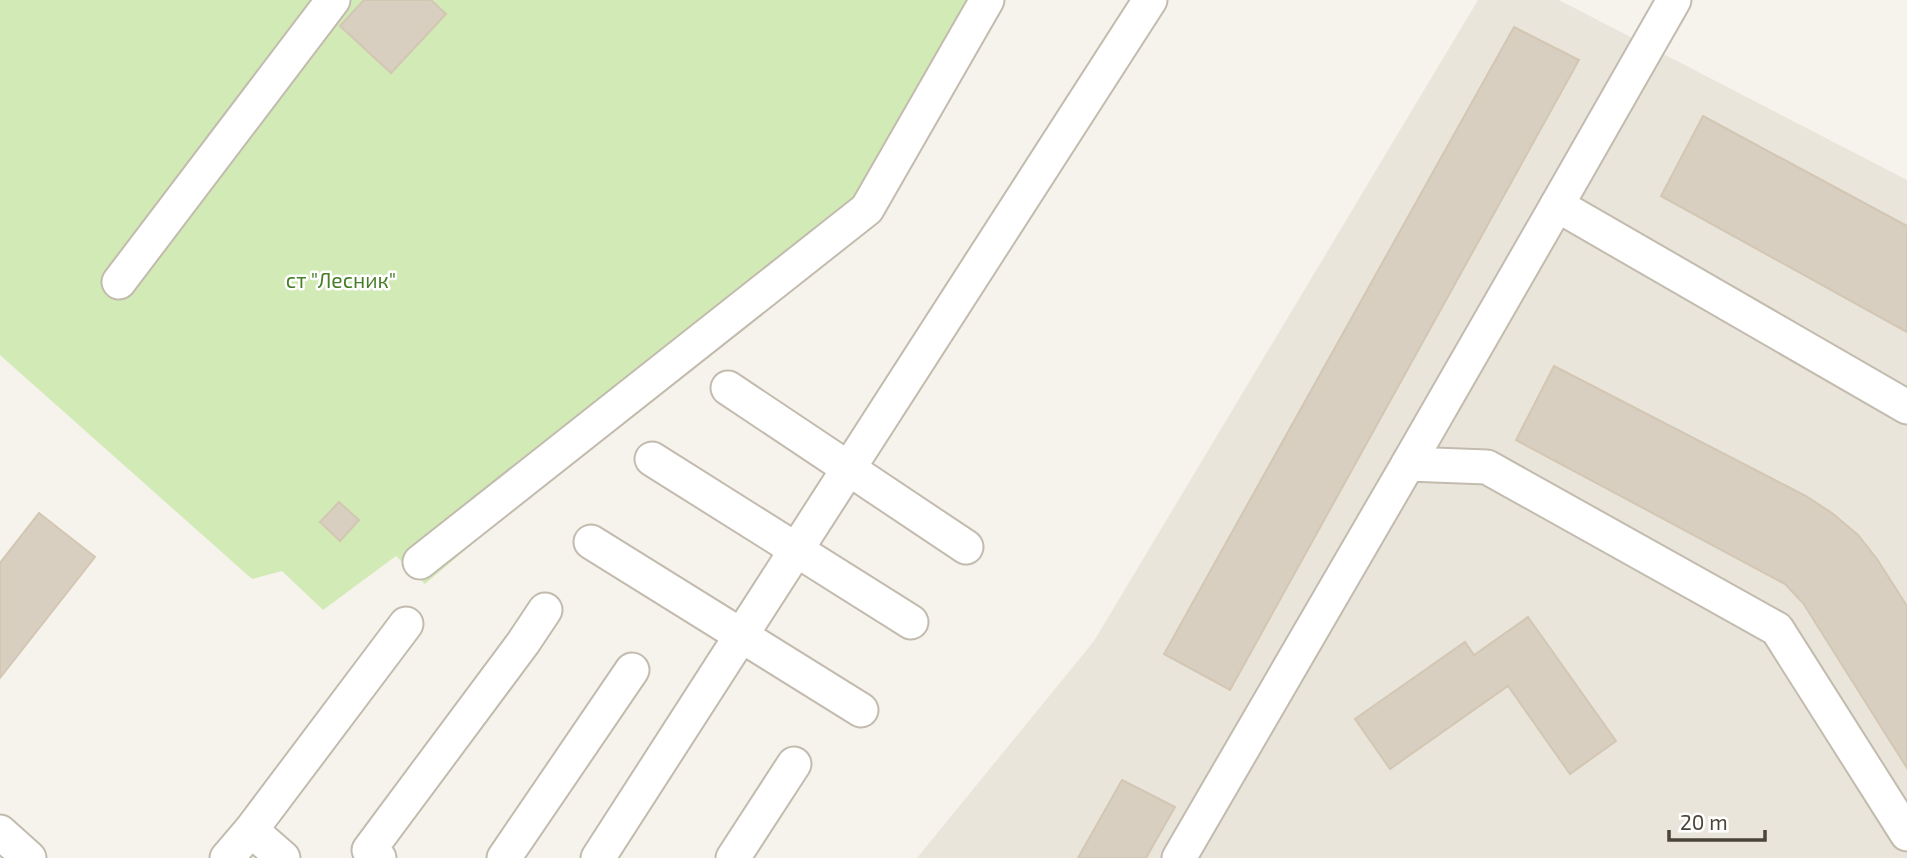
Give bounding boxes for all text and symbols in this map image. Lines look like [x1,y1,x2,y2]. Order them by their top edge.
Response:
park label: ст "Лесник" [286,267,396,292]
scale bar [1669,798,1765,842]
text: 20 m [1680,809,1728,834]

